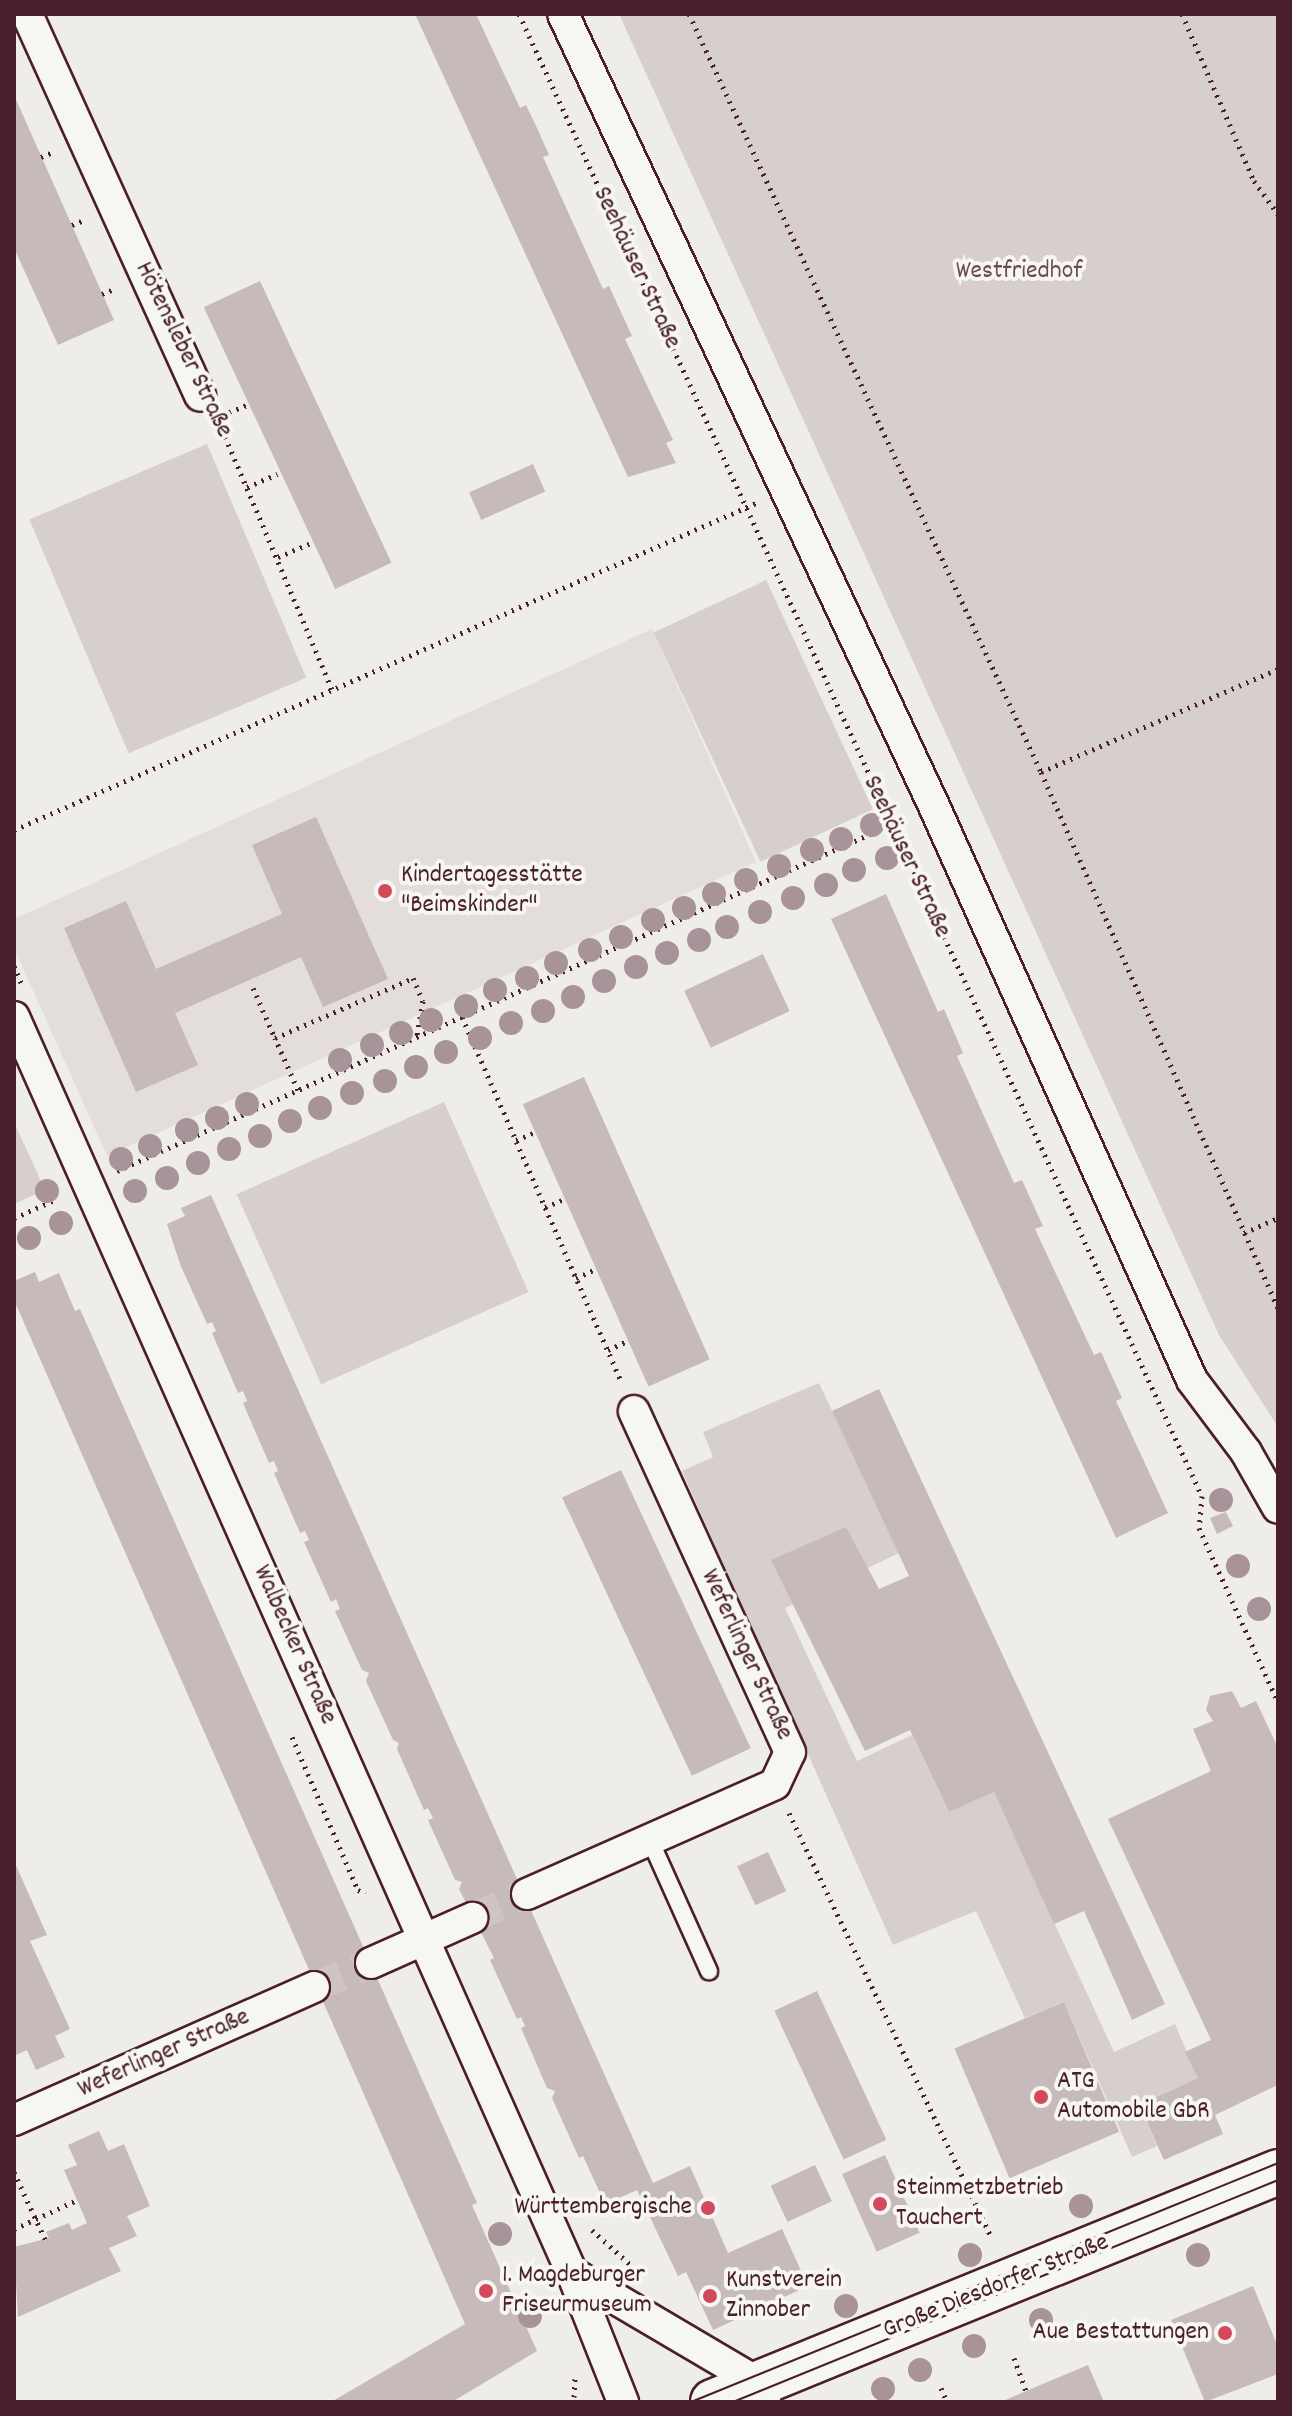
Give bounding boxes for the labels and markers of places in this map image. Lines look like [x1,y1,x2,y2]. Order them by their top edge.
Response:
place label: Kindertagesstätte "Beimskinder" [401,860,583,922]
marker: Kindertagesstätte "Beimskinder" [376,882,394,900]
place label: ATG Automobile GbR [1057,2066,1210,2128]
marker: ATG Automobile GbR [1032,2088,1050,2106]
place label: Steinmetzbetrieb Tauchert [896,2173,1063,2234]
place label: Württembergische [514,2192,692,2224]
marker: Steinmetzbetrieb Tauchert [871,2195,889,2213]
marker: Württembergische [699,2199,717,2217]
place label: 1. Magdeburger Friseurmuseum [502,2260,652,2322]
place label: Kunstverein Zinnober [726,2265,842,2326]
marker: 1. Magdeburger Friseurmuseum [477,2282,495,2300]
marker: Kunstverein Zinnober [701,2287,719,2305]
place label: Aue Bestattungen [1032,2317,1209,2349]
marker: Aue Bestattungen [1216,2324,1234,2342]

